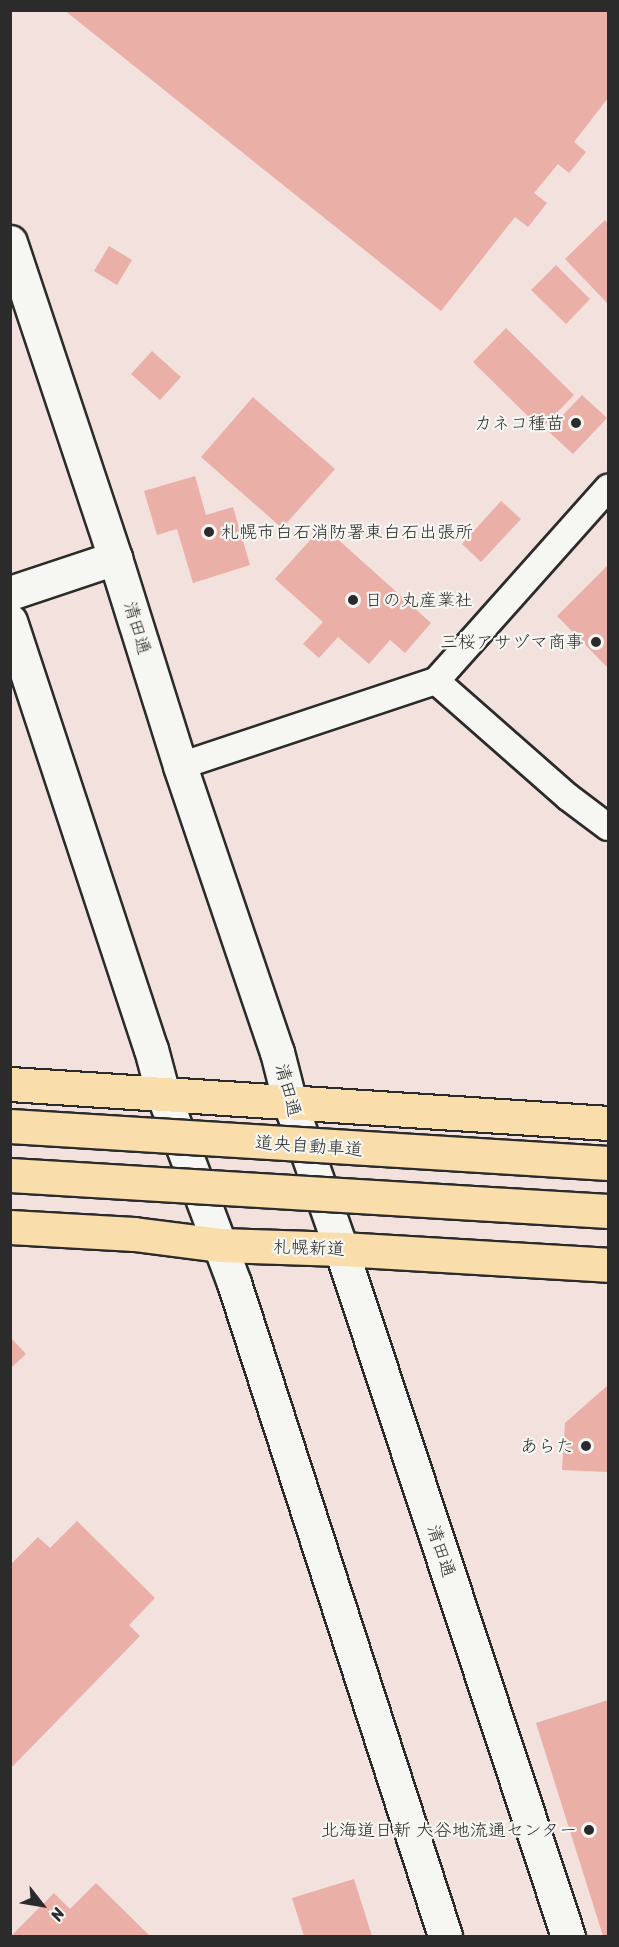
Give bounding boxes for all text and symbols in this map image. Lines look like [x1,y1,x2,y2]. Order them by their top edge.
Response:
place label: カネコ種苗 [474,412,564,434]
marker: カネコ種苗 [569,416,583,430]
place label: 札幌市白石消防署東白石出張所 [221,521,473,543]
marker: 札幌市白石消防署東白石出張所 [202,525,216,539]
place label: 日の丸産業社 [365,589,473,611]
marker: 日の丸産業社 [346,593,360,607]
street label: 清田通 [119,599,155,657]
place label: 三桜アサヅマ商事 [440,631,584,653]
marker: 三桜アサヅマ商事 [589,635,603,649]
street label: 清田通 [271,1061,305,1119]
street label: 道央自動車道 [254,1131,364,1161]
street label: 札幌新道 [273,1236,345,1260]
place label: あらた [520,1435,574,1457]
marker: あらた [579,1439,593,1453]
street label: 清田通 [422,1522,460,1580]
place label: 北海道日新 大谷地流通センター [320,1819,577,1841]
marker: 北海道日新 大谷地流通センター [582,1823,596,1837]
north arrow [12,1875,72,1935]
text: N [43,1902,73,1927]

